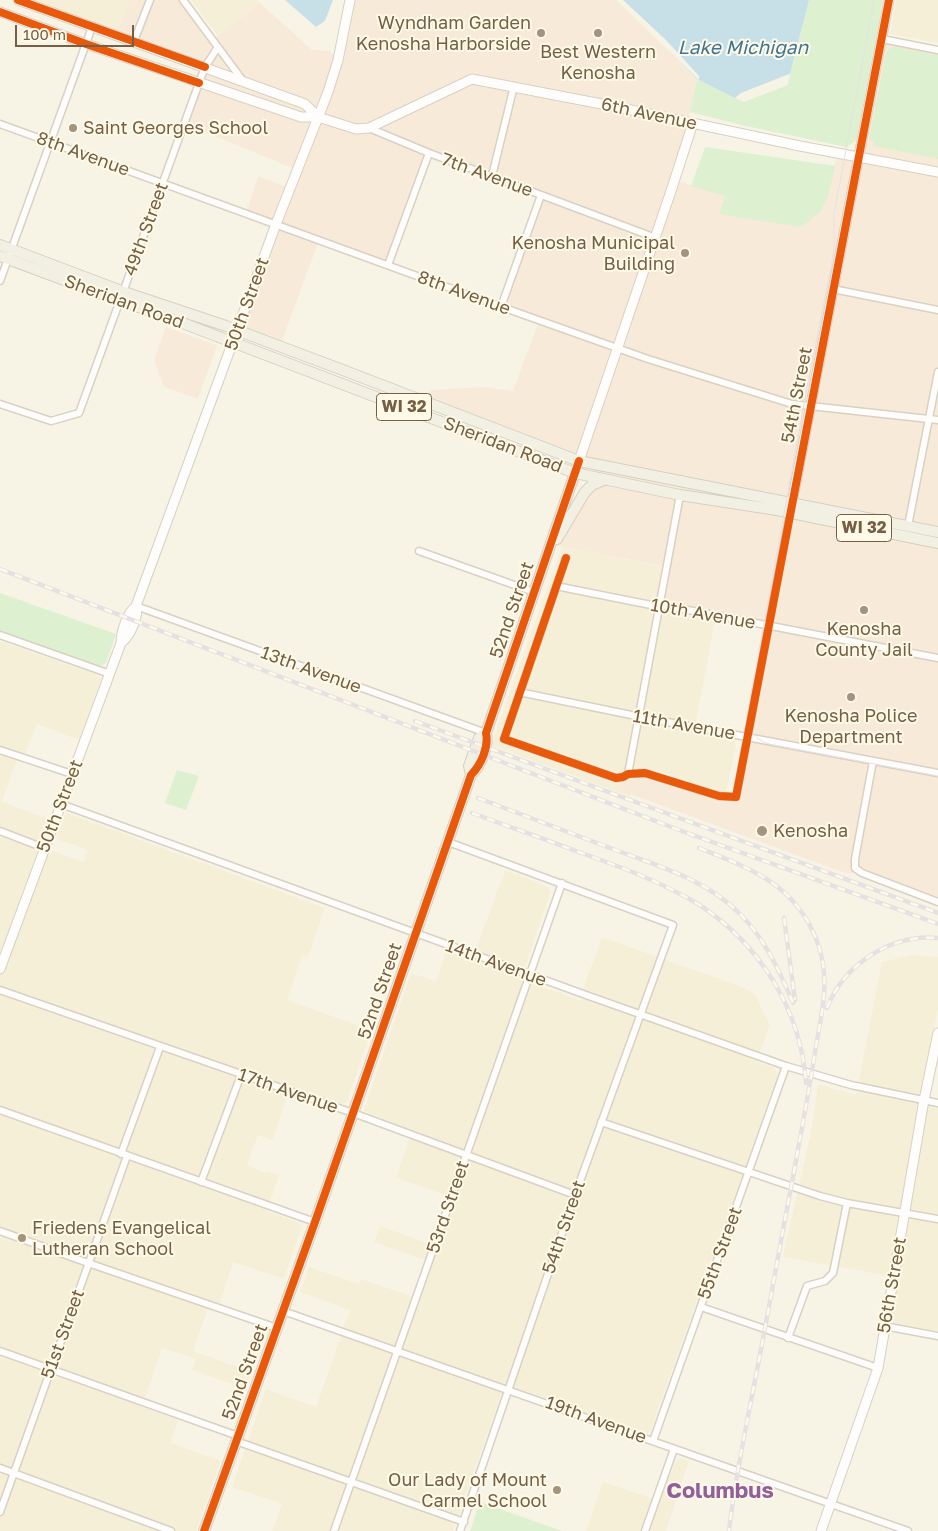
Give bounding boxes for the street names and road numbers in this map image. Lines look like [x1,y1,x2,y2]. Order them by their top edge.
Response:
street label: 6th Avenue [599,93,699,135]
street label: 8th Avenue [34,127,132,181]
street label: 7th Avenue [438,148,536,202]
street label: 49th Street [119,179,173,279]
street label: 50th Street [220,254,274,354]
street label: 8th Avenue [415,266,513,320]
street label: Sheridan Road [61,270,187,334]
street label: 54th Street [777,345,817,445]
road number: WI 32 [376,394,432,421]
street label: Sheridan Road [440,412,566,478]
road number: WI 32 [836,514,892,542]
street label: 52nd Street [485,559,539,661]
street label: 10th Avenue [649,594,757,634]
street label: 13th Avenue [258,642,364,698]
street label: 11th Avenue [631,705,737,745]
street label: 50th Street [32,757,88,855]
street label: 14th Avenue [442,935,550,991]
street label: 52nd Street [353,940,407,1042]
street label: 17th Avenue [235,1064,341,1118]
street label: 53rd Street [422,1158,474,1256]
street label: 54th Street [538,1177,590,1277]
street label: 55th Street [693,1204,747,1302]
street label: 56th Street [873,1235,911,1335]
street label: 51st Street [37,1286,89,1382]
street label: 52nd Street [218,1321,272,1423]
street label: 19th Avenue [543,1392,649,1448]

